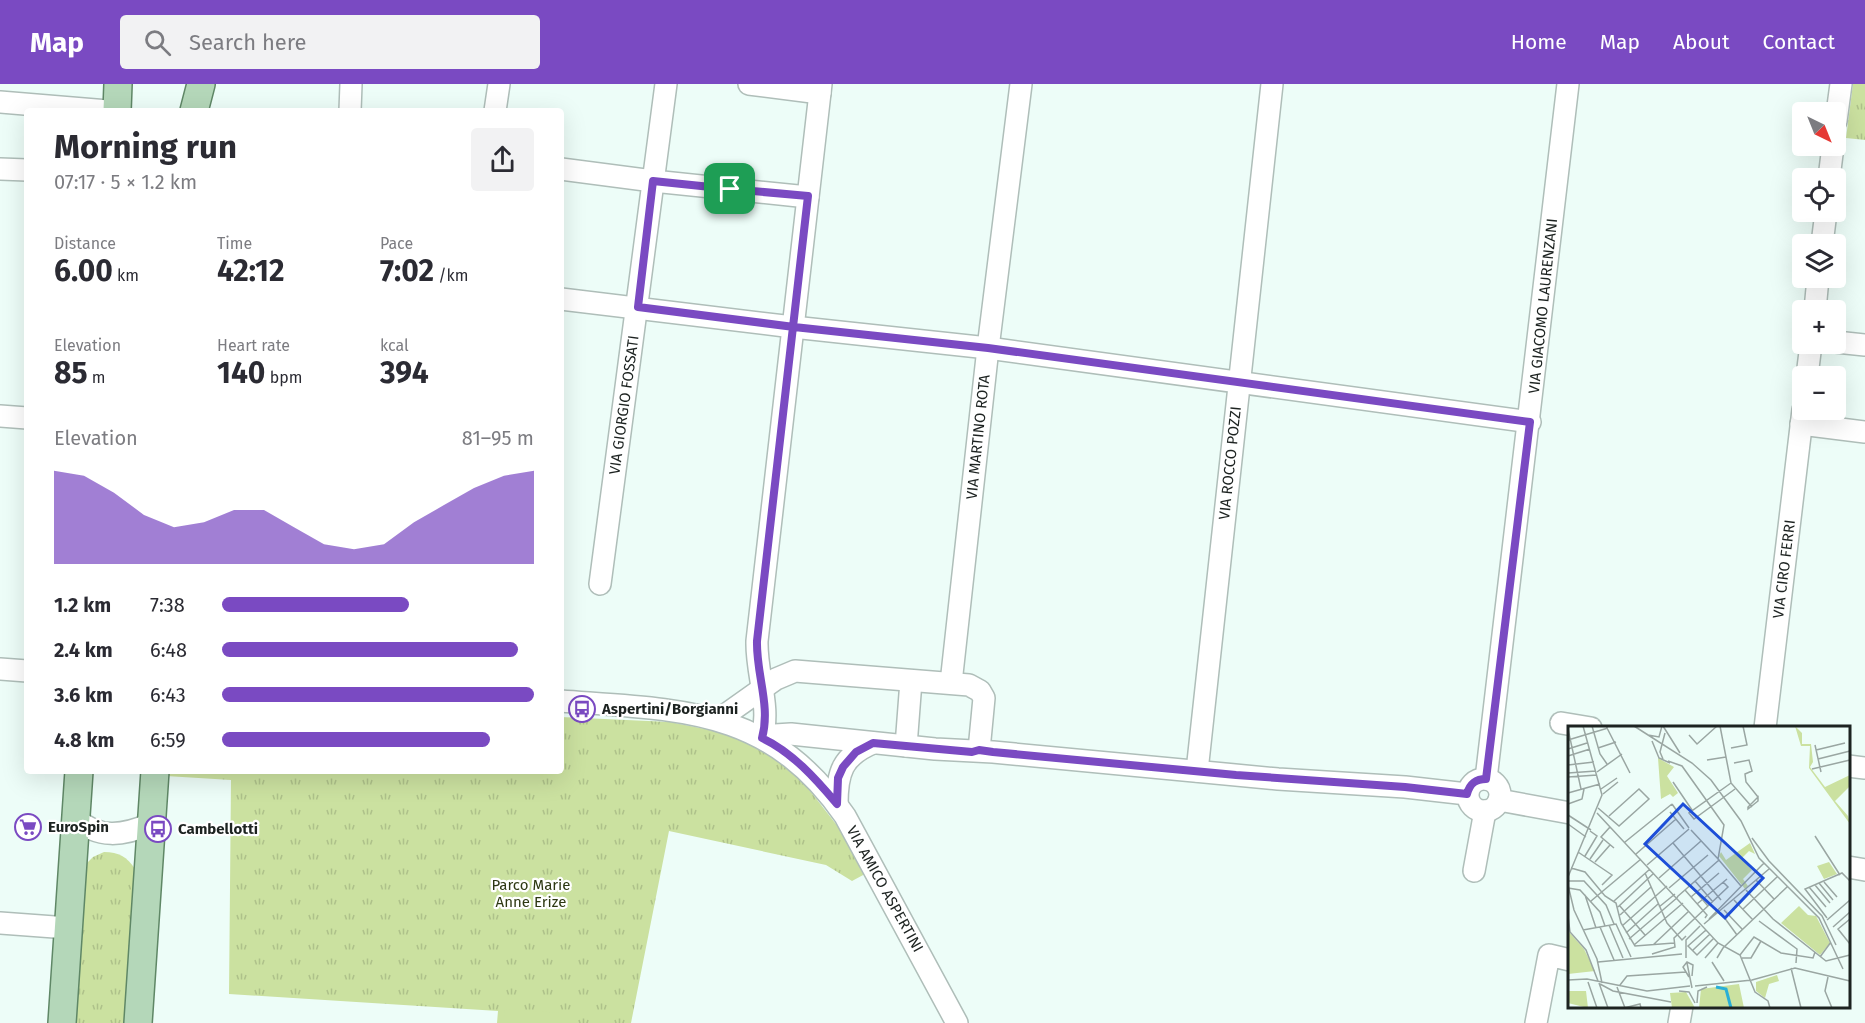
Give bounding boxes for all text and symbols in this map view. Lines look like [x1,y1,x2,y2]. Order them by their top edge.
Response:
search box [120,15,540,69]
text: Map [30,26,84,59]
icon: search [141,26,174,59]
text: Search here [189,29,307,56]
text: Home [1511,29,1567,55]
text: Map [1600,29,1640,55]
text: About [1673,29,1730,55]
text: Contact [1763,29,1835,55]
north arrow [1792,102,1846,156]
map controls [1792,102,1846,420]
text: Morning run [54,127,237,167]
button: share [471,128,534,191]
pin [704,163,755,214]
button: locate [1792,168,1846,222]
text: 07:17 · 5 × 1.2 km [54,170,197,194]
icon: arrive [713,172,746,205]
street label: VIA GIACOMO LAURENZANI [1525,217,1561,395]
text: Distance [54,234,116,253]
text: Time [217,234,252,253]
text: Pace [380,234,413,253]
button: layers [1792,234,1846,288]
text: 6.00 [54,253,113,289]
text: 42:12 [217,253,284,289]
text: 7:02 [380,253,434,289]
text: km [113,266,139,285]
text: /km [434,266,468,285]
button: + [1792,300,1846,354]
street label: VIA GIORGIO FOSSATI [605,334,643,476]
text: Elevation [54,336,121,355]
text: Heart rate [217,336,290,355]
text: kcal [380,336,409,355]
text: 85 [54,355,88,391]
text: 140 [217,355,265,391]
text: 394 [380,355,429,391]
button: − [1792,366,1846,420]
text: m [88,368,105,387]
text: bpm [265,368,302,387]
street label: VIA MARTINO ROTA [962,373,994,500]
street label: VIA ROCCO POZZI [1215,405,1245,521]
text: Elevation [54,426,138,450]
text: 81–95 m [462,426,534,450]
street label: VIA CIRO FERRI [1769,519,1799,619]
text: 1.2 km [54,593,111,617]
text: 7:38 [150,593,185,617]
text: 2.4 km [54,638,113,662]
text: 6:48 [150,638,187,662]
text: 3.6 km [54,683,113,707]
text: 6:43 [150,683,186,707]
bus stop icon: Aspertini/Borgianni [567,694,597,724]
place label: Aspertini/Borgianni [601,700,738,718]
inset map [1568,726,1850,1008]
text: 4.8 km [54,728,114,752]
text: 6:59 [150,728,186,752]
supermarket icon: EuroSpin [13,812,43,842]
bus stop icon: Cambellotti [143,814,173,844]
place label: EuroSpin [48,818,109,836]
place label: Cambellotti [178,820,258,838]
street label: VIA AMICO ASPERTINI [843,823,927,955]
park label: Parco Marie Anne Erize [491,876,571,911]

